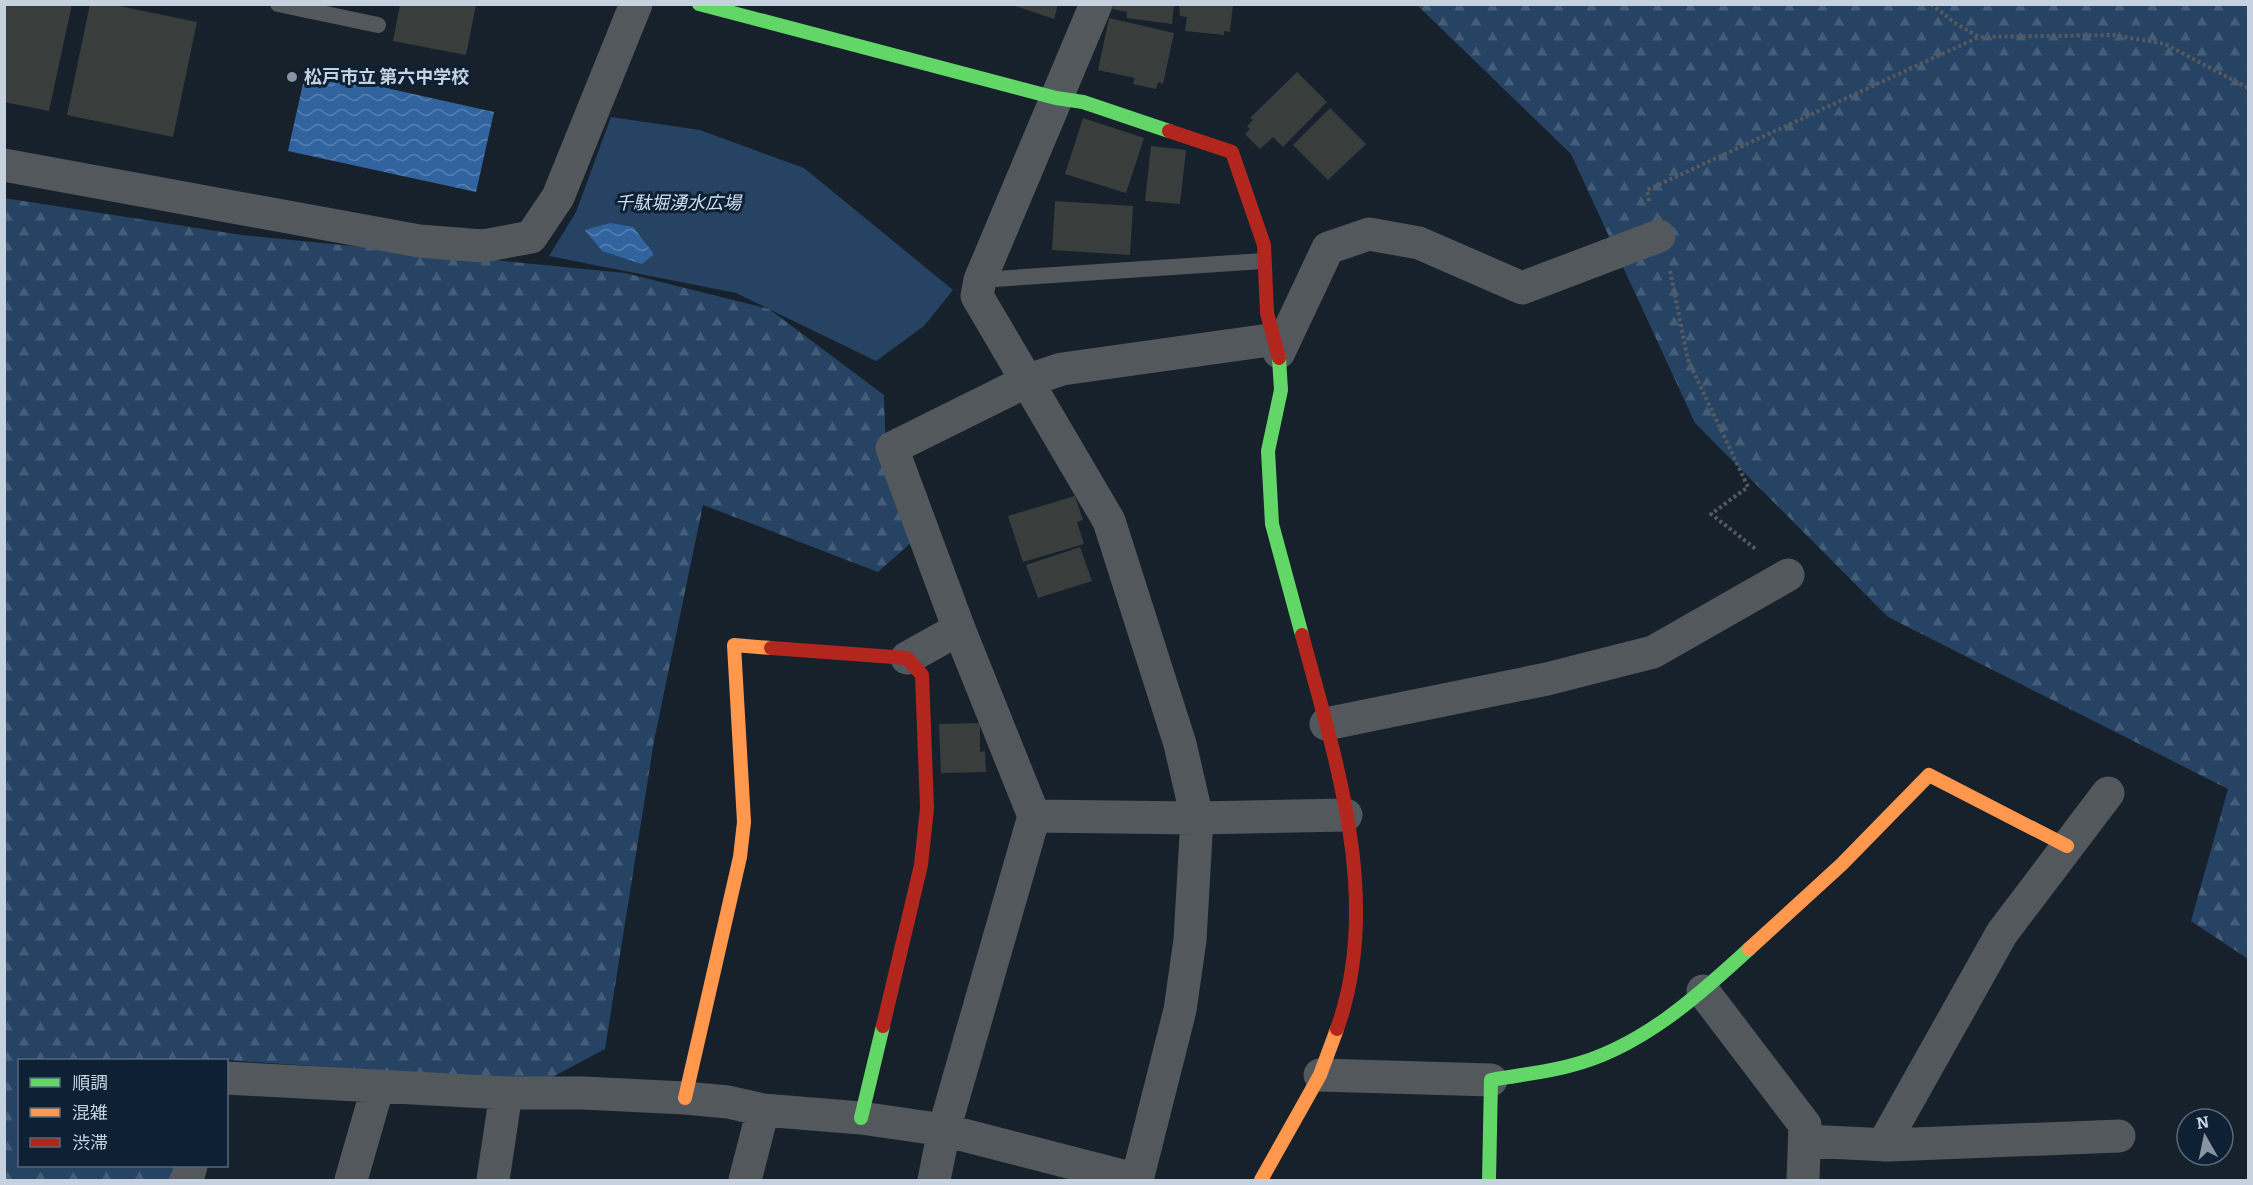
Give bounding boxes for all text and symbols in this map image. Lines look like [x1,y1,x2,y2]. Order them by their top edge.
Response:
place label: 松戸市立 第六中学校 [304,66,469,88]
marker: 松戸市立 第六中学校 [285,70,299,84]
park label: 千駄堀湧水広場 [615,192,743,214]
legend [18,1059,228,1167]
text: 順調 [72,1072,108,1094]
text: 混雑 [72,1102,108,1124]
north arrow [2175,1107,2235,1167]
text: N [2195,1112,2210,1133]
text: 渋滞 [72,1132,108,1154]

